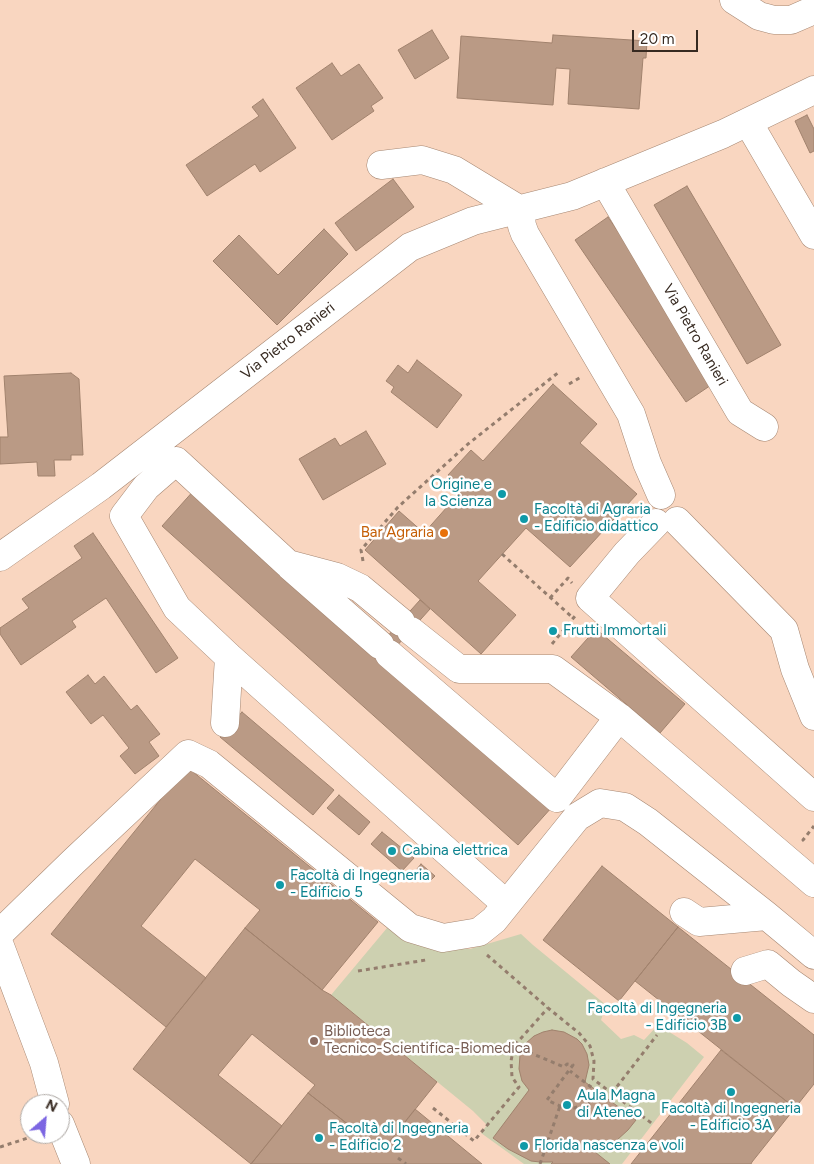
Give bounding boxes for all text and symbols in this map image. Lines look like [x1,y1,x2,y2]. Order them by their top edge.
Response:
scale bar [634,20,700,52]
text: 20 m [640,30,674,48]
street label: Via Pietro Ranieri [659,281,731,389]
street label: Via Pietro Ranieri [237,299,339,383]
place label: Origine e la Scienza [425,476,492,511]
marker: Origine e la Scienza [496,488,508,500]
place label: Facoltà di Agraria - Edificio didattico [534,501,658,536]
marker: Facoltà di Agraria - Edificio didattico [518,513,530,525]
place label: Bar Agraria [361,524,434,542]
marker: Bar Agraria [438,527,450,539]
place label: Frutti Immortali [563,622,666,640]
marker: Frutti Immortali [547,625,559,637]
place label: Cabina elettrica [402,842,508,860]
marker: Cabina elettrica [386,845,398,857]
place label: Facoltà di Ingegneria - Edificio 5 [290,867,430,902]
marker: Facoltà di Ingegneria - Edificio 5 [274,879,286,891]
place label: Facoltà di Ingegneria - Edificio 3B [587,1000,727,1035]
marker: Facoltà di Ingegneria - Edificio 3B [731,1012,743,1024]
place label: Biblioteca Tecnico-Scientifica-Biomedica [324,1023,530,1058]
marker: Biblioteca Tecnico-Scientifica-Biomedica [308,1035,320,1047]
marker: Facoltà di Ingegneria - Edificio 3A [725,1086,737,1098]
place label: Aula Magna di Ateneo [577,1087,655,1122]
north arrow [20,1094,70,1144]
text: N [43,1096,60,1116]
marker: Aula Magna di Ateneo [561,1099,573,1111]
place label: Facoltà di Ingegneria - Edificio 3A [661,1100,801,1135]
place label: Facoltà di Ingegneria - Edificio 2 [329,1120,469,1155]
marker: Facoltà di Ingegneria - Edificio 2 [313,1132,325,1144]
place label: Florida nascenza e voli [534,1137,684,1155]
marker: Florida nascenza e voli [518,1140,530,1152]

